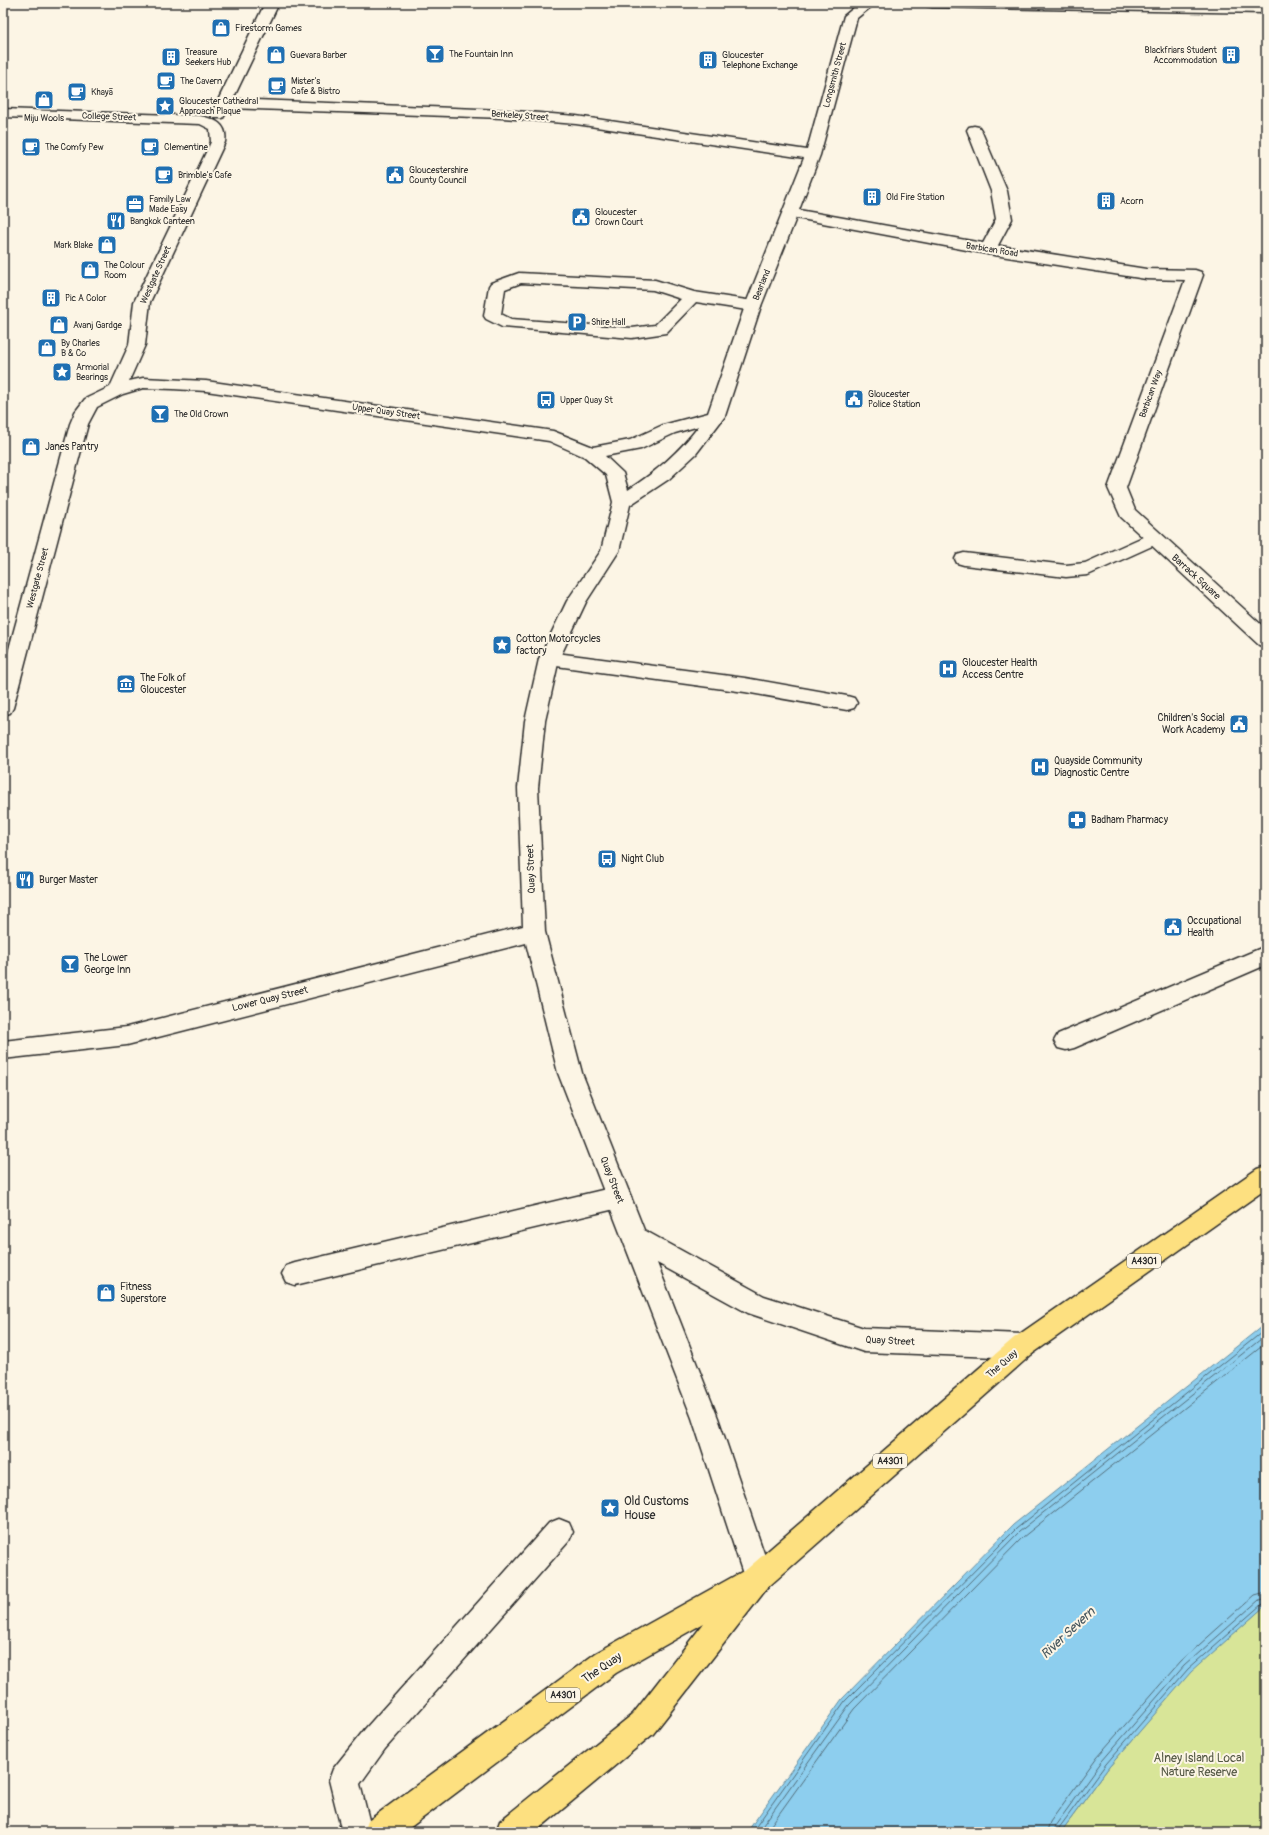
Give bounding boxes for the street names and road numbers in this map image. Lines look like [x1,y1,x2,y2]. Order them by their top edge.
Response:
street label: Longsmith Street [821,41,849,109]
street label: Berkeley Street [491,109,550,124]
street label: College Street [82,111,137,123]
street label: Barbican Road [965,240,1019,260]
street label: Westgate Street [138,244,174,306]
street label: Bearland [751,268,773,302]
street label: Barbican Way [1137,369,1165,419]
street label: Upper Quay Street [351,402,421,422]
street label: Westgate Street [25,546,52,610]
street label: Barrack Square [1169,552,1223,602]
street label: Quay Street [524,843,538,894]
street label: Lower Quay Street [231,984,310,1014]
street label: Quay Street [598,1155,627,1206]
road number: A4301 [1127,1254,1161,1268]
street label: Quay Street [865,1334,916,1348]
street label: The Quay [984,1347,1021,1381]
road number: A4301 [873,1454,907,1468]
street label: The Quay [579,1649,625,1687]
road number: A4301 [546,1688,580,1702]

